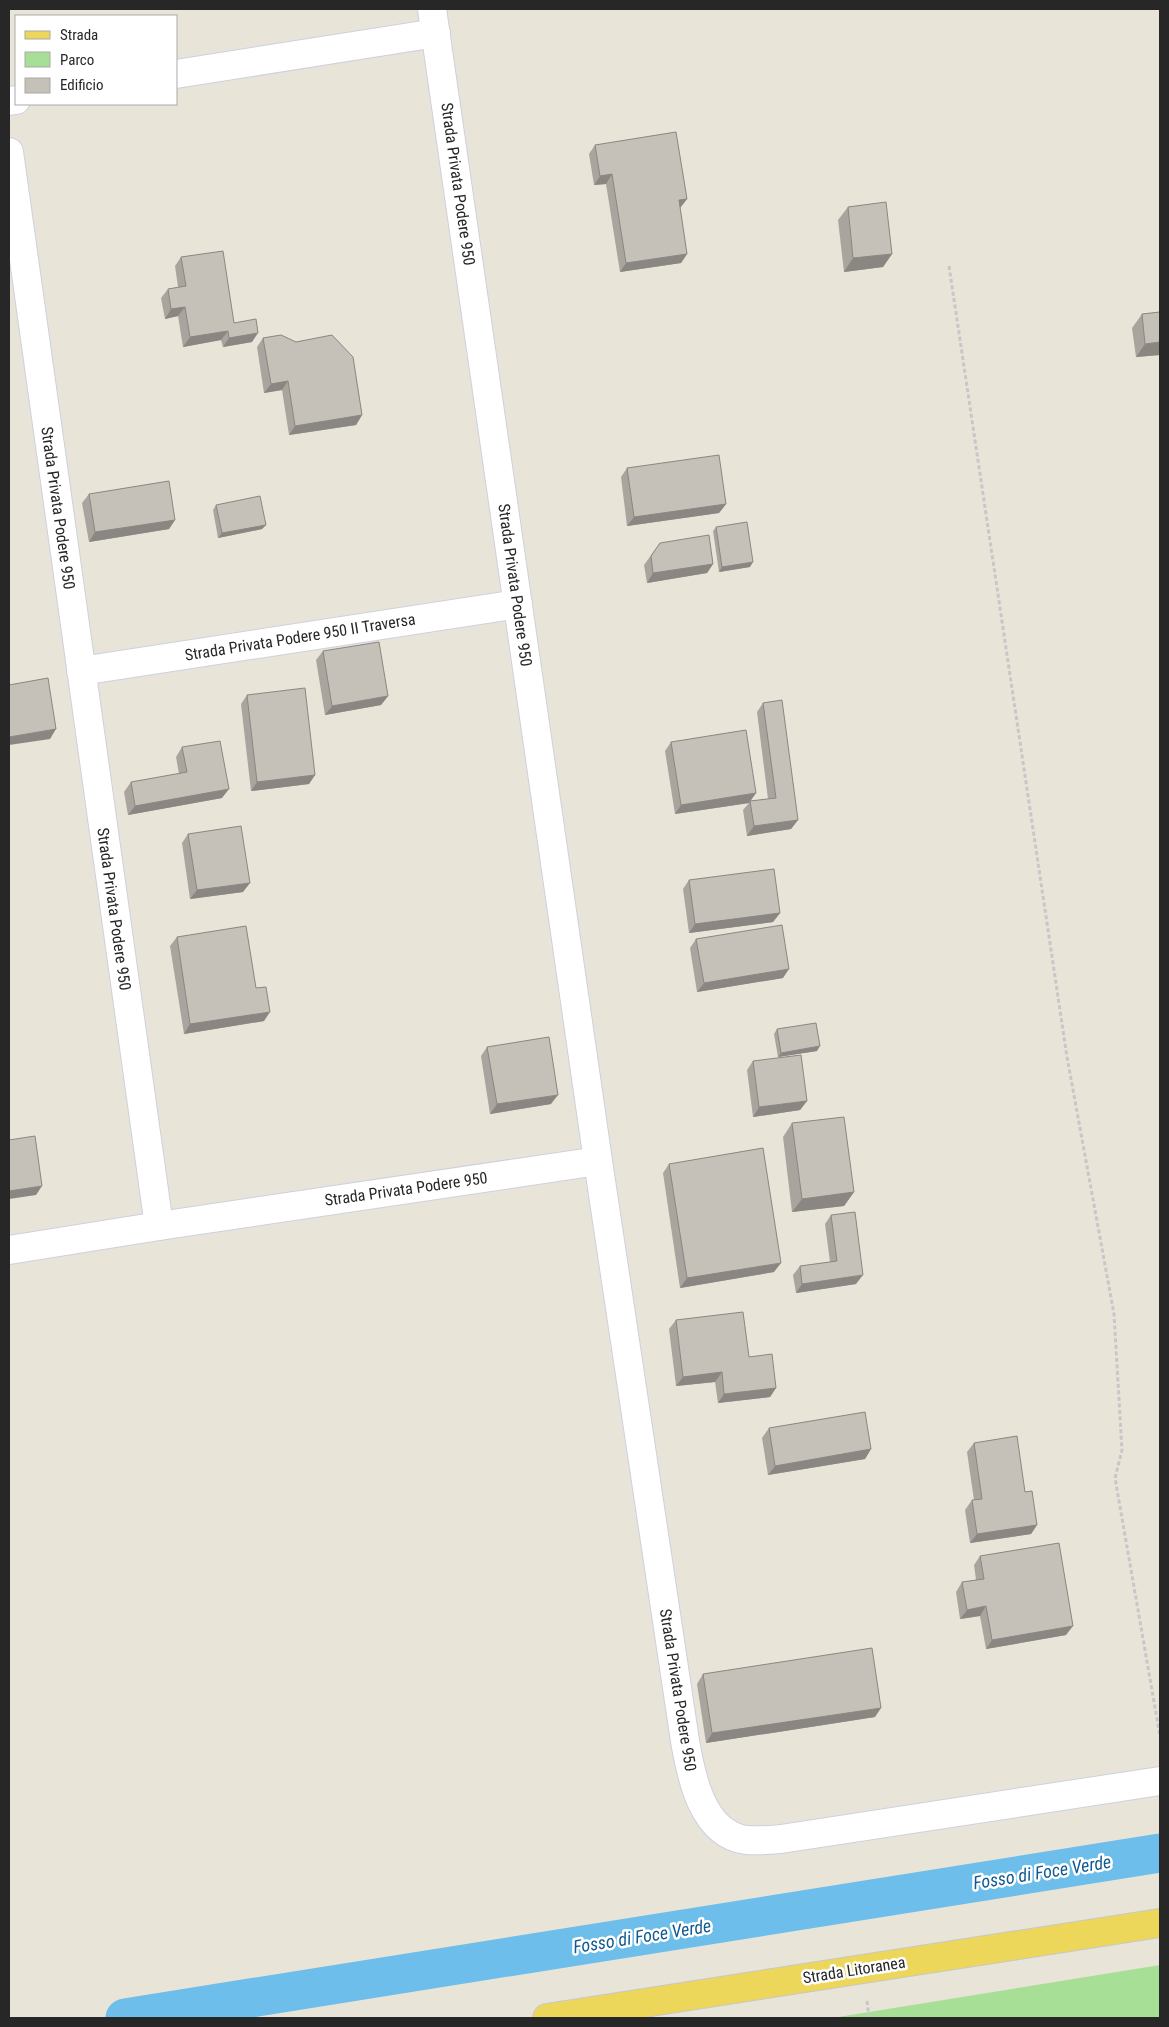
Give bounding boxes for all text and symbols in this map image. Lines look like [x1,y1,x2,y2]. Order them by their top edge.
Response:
legend [15,15,178,105]
text: Strada [60,26,98,44]
text: Parco [60,51,94,69]
text: Edificio [60,76,103,94]
street label: Strada Privata Podere 950 [437,101,479,267]
street label: Strada Privata Podere 950 [37,425,79,591]
street label: Strada Privata Podere 950 [494,502,536,668]
street label: Strada Privata Podere 950 II Traversa [183,609,417,665]
street label: Strada Privata Podere 950 [93,826,135,992]
street label: Strada Privata Podere 950 [323,1168,489,1210]
street label: Strada Privata Podere 950 [656,1607,700,1773]
water label: Fosso di Foce Verde [971,1851,1113,1893]
water label: Fosso di Foce Verde [571,1915,713,1957]
street label: Strada Litoranea [801,1953,907,1987]

